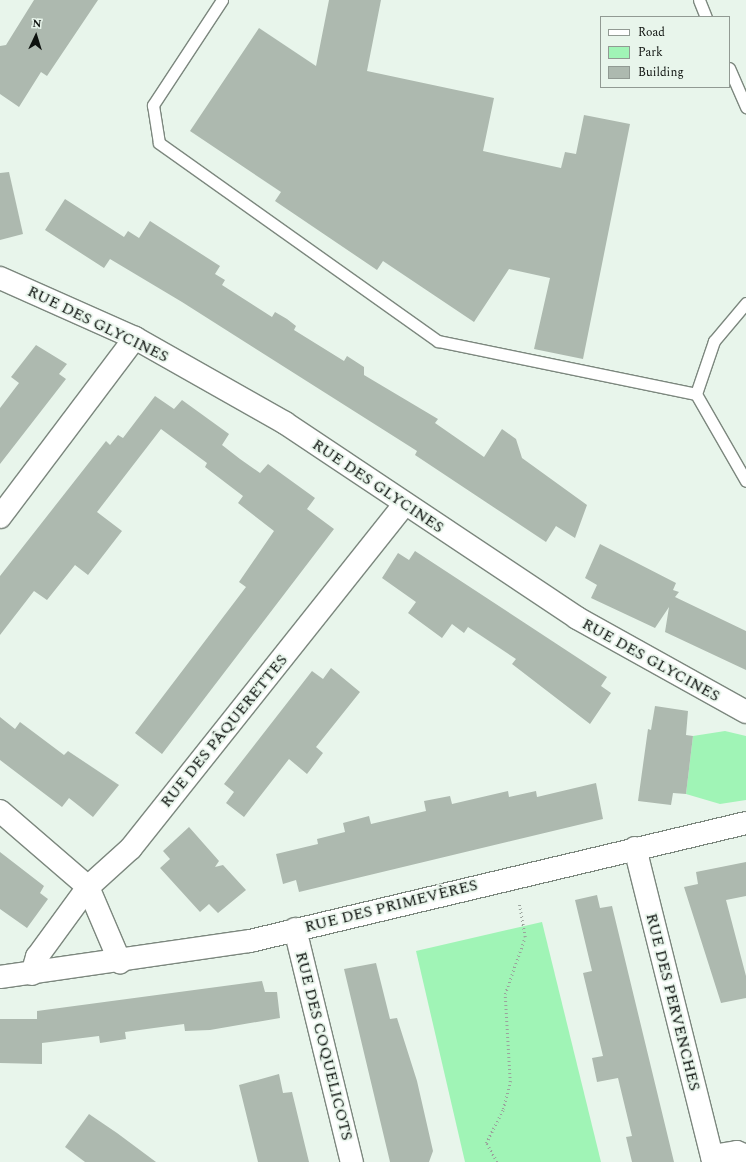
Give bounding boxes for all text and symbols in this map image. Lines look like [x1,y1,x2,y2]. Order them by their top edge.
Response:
text: N [32,15,42,32]
north arrow [16,16,56,56]
legend [600,16,730,88]
text: Road [638,23,665,42]
text: Park [638,43,663,62]
text: Building [638,63,684,82]
street label: RUE DES GLYCINES [24,282,172,366]
street label: RUE DES GLYCINES [309,435,447,537]
street label: RUE DES GLYCINES [579,614,723,706]
street label: RUE DES PÂQUERETTES [156,651,292,811]
street label: RUE DES PRIMEVÈRES [303,875,479,937]
street label: RUE DES PERVENCHES [642,911,704,1093]
street label: RUE DES COQUELICOTS [291,950,357,1142]

